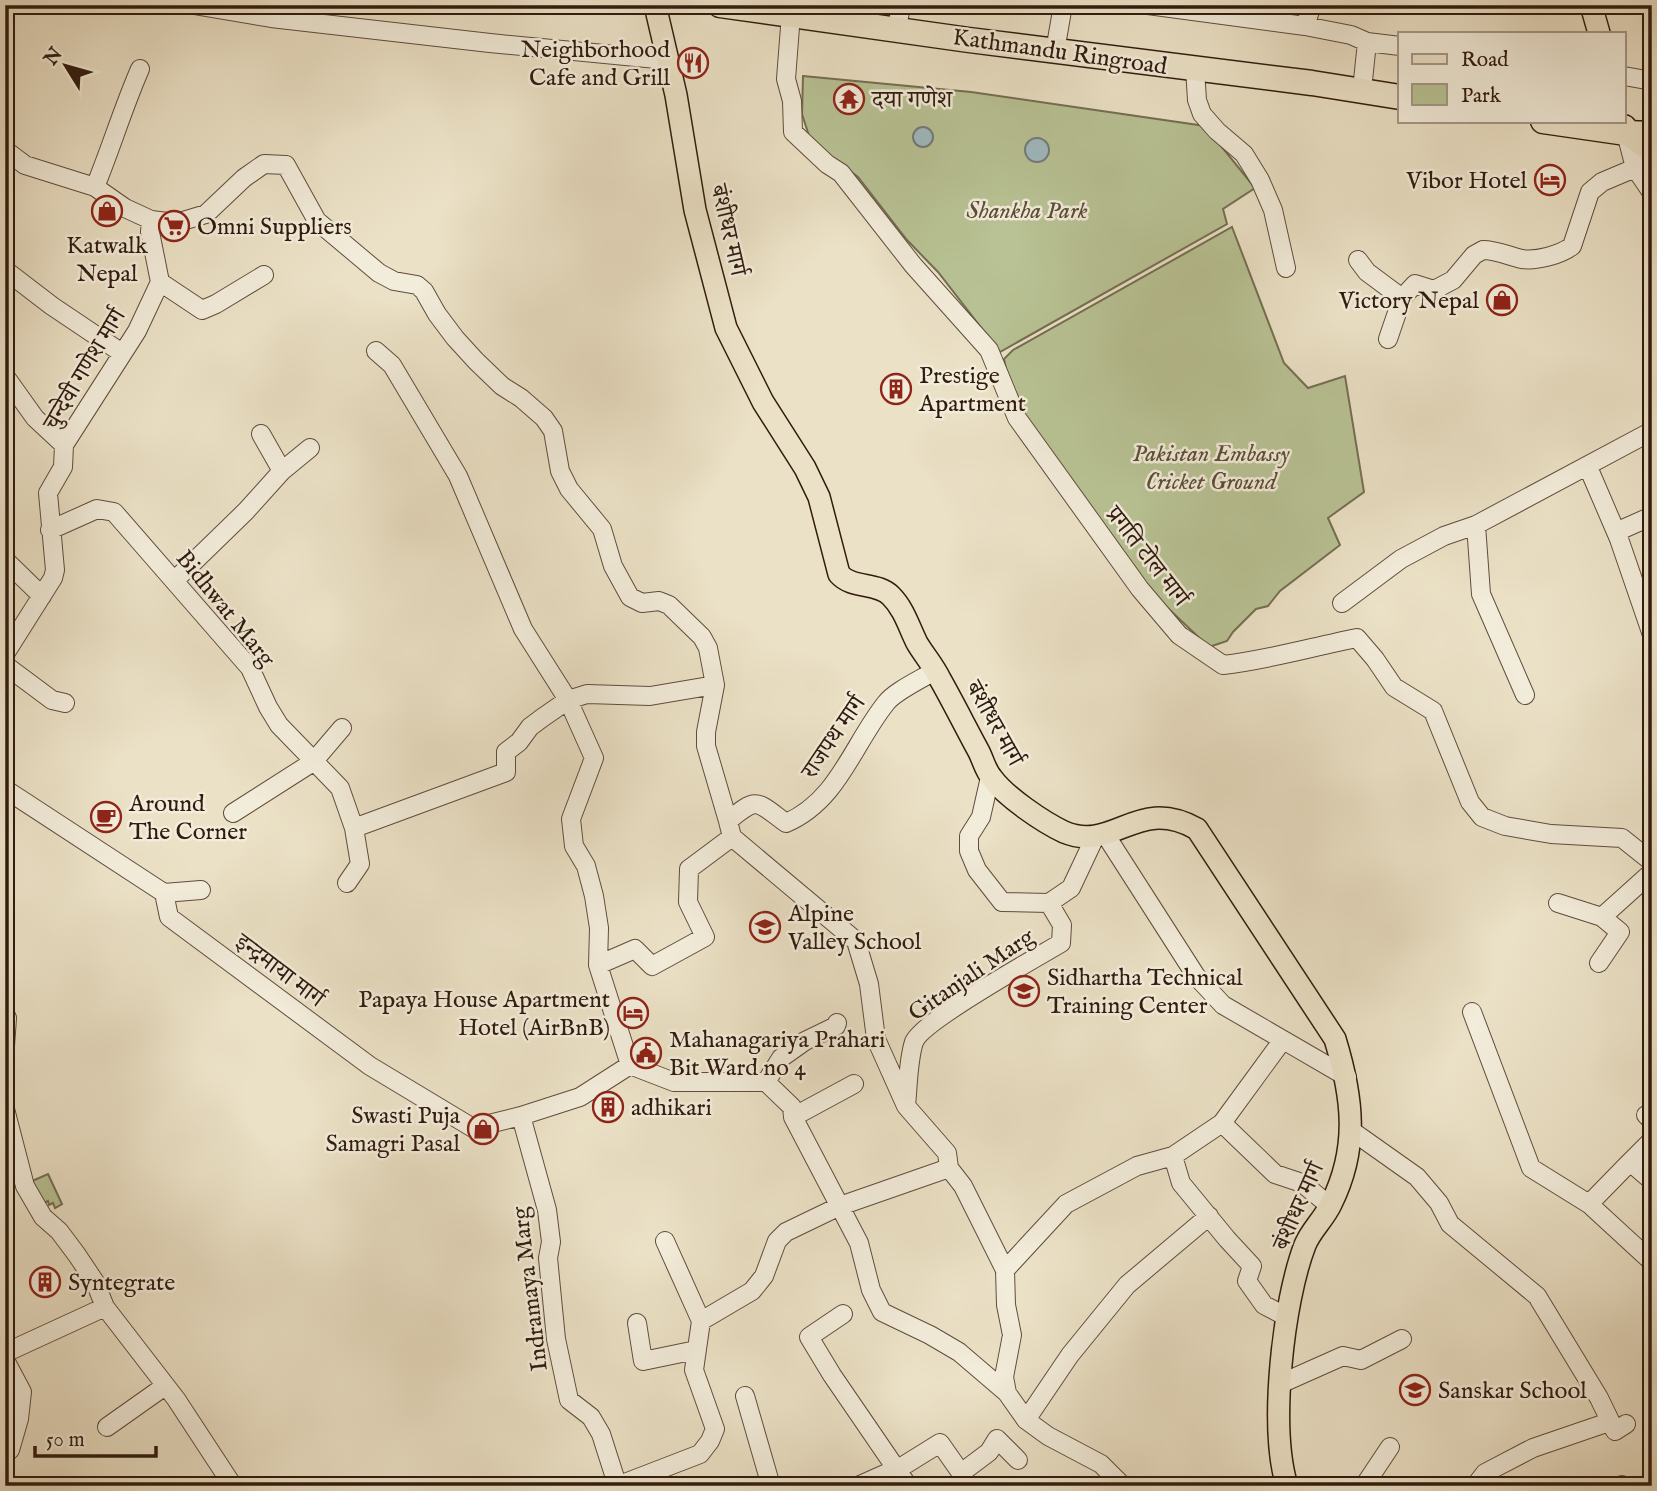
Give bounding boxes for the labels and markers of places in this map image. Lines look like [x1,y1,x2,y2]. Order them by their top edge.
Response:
place label: Neighborhood Cafe and Grill [521,35,670,94]
restaurant icon: Neighborhood Cafe and Grill [676,46,710,80]
temple icon: दया गणेश [832,82,866,116]
place label: दया गणेश [871,85,954,116]
hotel icon: Vibor Hotel [1533,163,1567,197]
place label: Vibor Hotel [1405,166,1527,197]
shop icon: Katwalk Nepal [90,194,124,228]
supermarket icon: Omni Suppliers [157,209,191,243]
place label: Omni Suppliers [197,212,352,243]
place label: Katwalk Nepal [66,231,148,290]
shop icon: Victory Nepal [1485,283,1519,317]
place label: Victory Nepal [1338,286,1479,317]
place label: Prestige Apartment [918,361,1026,420]
building icon: Prestige Apartment [879,372,913,406]
place label: Around The Corner [128,789,247,848]
cafe icon: Around The Corner [89,800,123,834]
place label: Alpine Valley School [787,899,922,958]
school or university icon: Alpine Valley School [748,910,782,944]
place label: Sidhartha Technical Training Center [1047,963,1243,1022]
school or university icon: Sidhartha Technical Training Center [1007,974,1041,1008]
place label: Papaya House Apartment Hotel (AirBnB) [358,985,610,1044]
hotel icon: Papaya House Apartment Hotel (AirBnB) [616,996,650,1030]
place label: Mahanagariya Prahari Bit Ward no 4 [669,1025,885,1084]
public building icon: Mahanagariya Prahari Bit Ward no 4 [629,1036,663,1070]
building icon: adhikari [591,1090,625,1124]
place label: adhikari [631,1093,712,1124]
place label: Swasti Puja Samagri Pasal [325,1101,461,1160]
shop icon: Swasti Puja Samagri Pasal [466,1112,500,1146]
building icon: Syntegrate [28,1265,62,1299]
place label: Syntegrate [68,1268,175,1299]
school or university icon: Sanskar School [1398,1373,1432,1407]
place label: Sanskar School [1438,1376,1587,1407]

